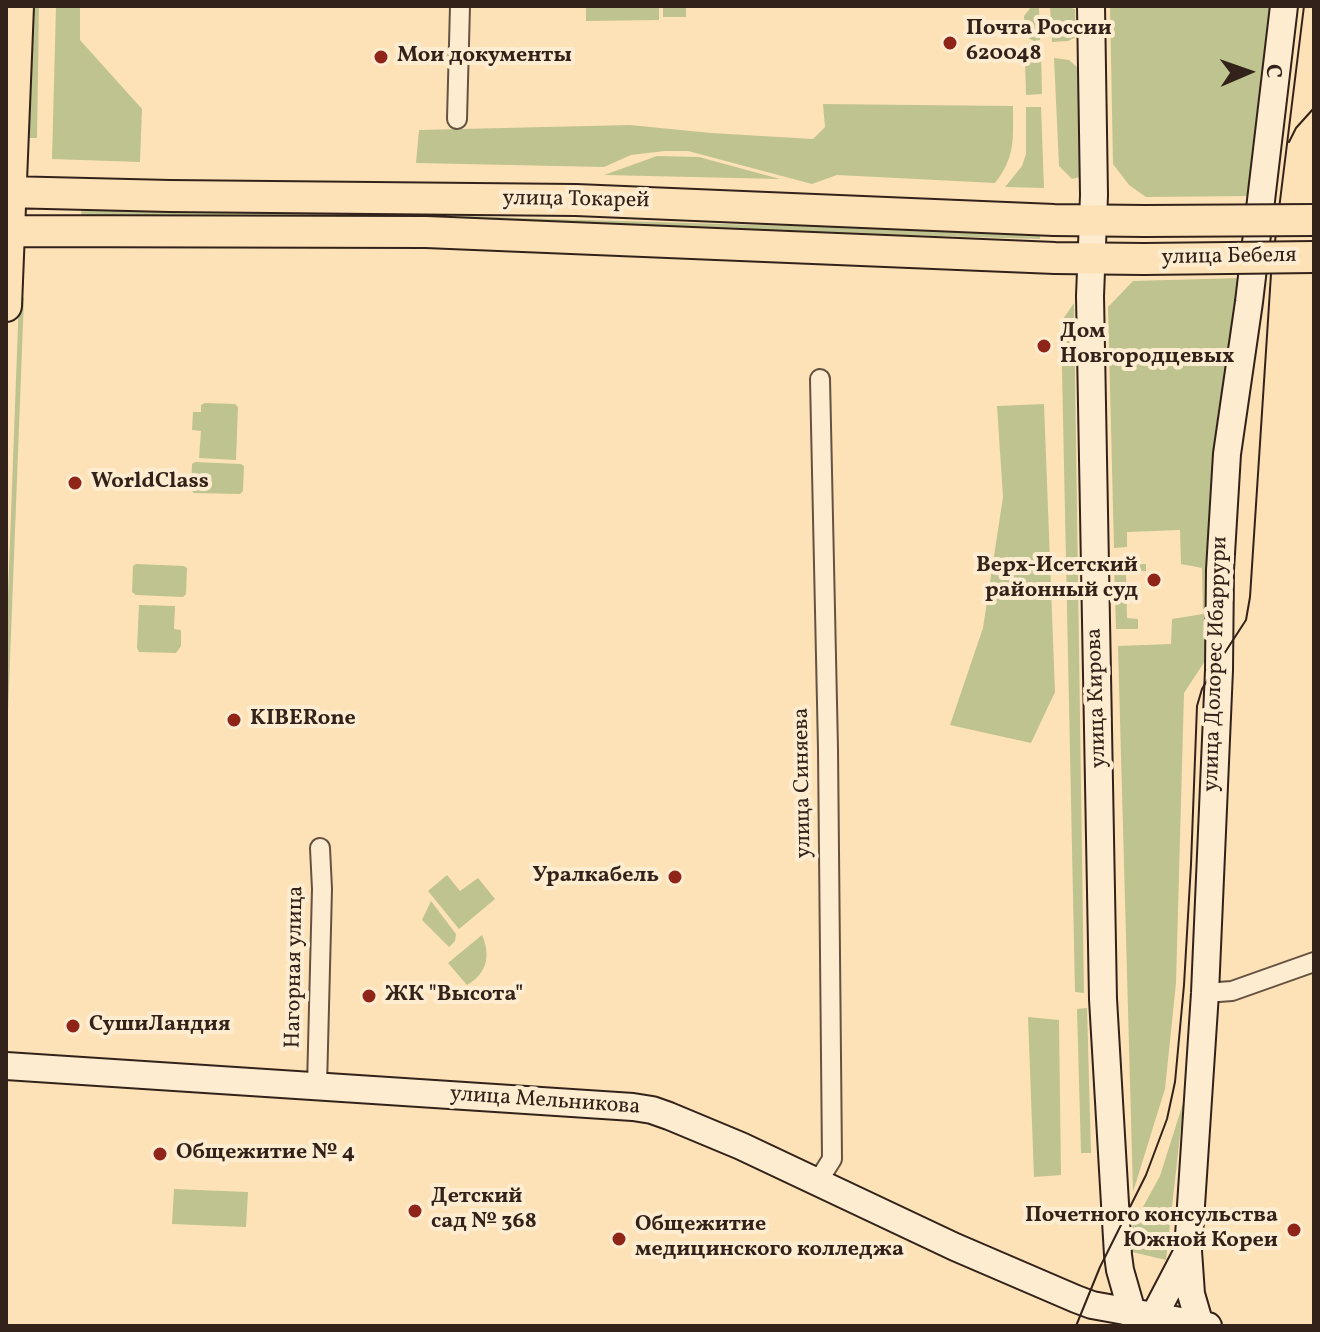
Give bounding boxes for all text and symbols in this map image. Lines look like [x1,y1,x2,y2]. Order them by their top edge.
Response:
place label: Почта России 620048 [966,17,1112,68]
north arrow [1208,32,1288,112]
marker: Почта России 620048 [941,34,959,52]
place label: Мои документы [397,44,572,70]
marker: Мои документы [372,48,390,66]
text: С [1257,64,1288,79]
street label: улица Токарей [502,187,650,215]
street label: улица Бебеля [1161,244,1297,272]
place label: Дом Новгородцевых [1060,320,1234,372]
marker: Дом Новгородцевых [1035,337,1053,355]
place label: WorldClass [91,470,209,496]
marker: WorldClass [66,474,84,492]
street label: улица Долорес Ибаррури [1199,536,1235,792]
place label: Верх-Исетский районный суд [976,554,1138,606]
marker: Верх-Исетский районный суд [1145,571,1163,589]
street label: улица Кирова [1082,627,1114,769]
place label: KIBERone [250,707,356,733]
street label: улица Синяева [789,707,819,859]
marker: KIBERone [225,711,243,729]
place label: Уралкабель [533,864,659,890]
marker: Уралкабель [666,868,684,886]
street label: Нагорная улица [281,885,311,1049]
place label: ЖК "Высота" [385,983,523,1009]
marker: ЖК "Высота" [360,987,378,1005]
place label: СушиЛандия [89,1013,231,1039]
marker: СушиЛандия [64,1017,82,1035]
street label: улица Мельникова [449,1082,641,1122]
place label: Общежитие № 4 [176,1141,355,1167]
marker: Общежитие № 4 [151,1145,169,1163]
place label: Детский сад № 368 [431,1185,537,1236]
marker: Детский сад № 368 [406,1202,424,1220]
place label: Почетного консульства Южной Кореи [1025,1204,1278,1256]
place label: Общежитие медицинского колледжа [635,1213,904,1264]
marker: Почетного консульства Южной Кореи [1285,1221,1303,1239]
marker: Общежитие медицинского колледжа [610,1230,628,1248]

